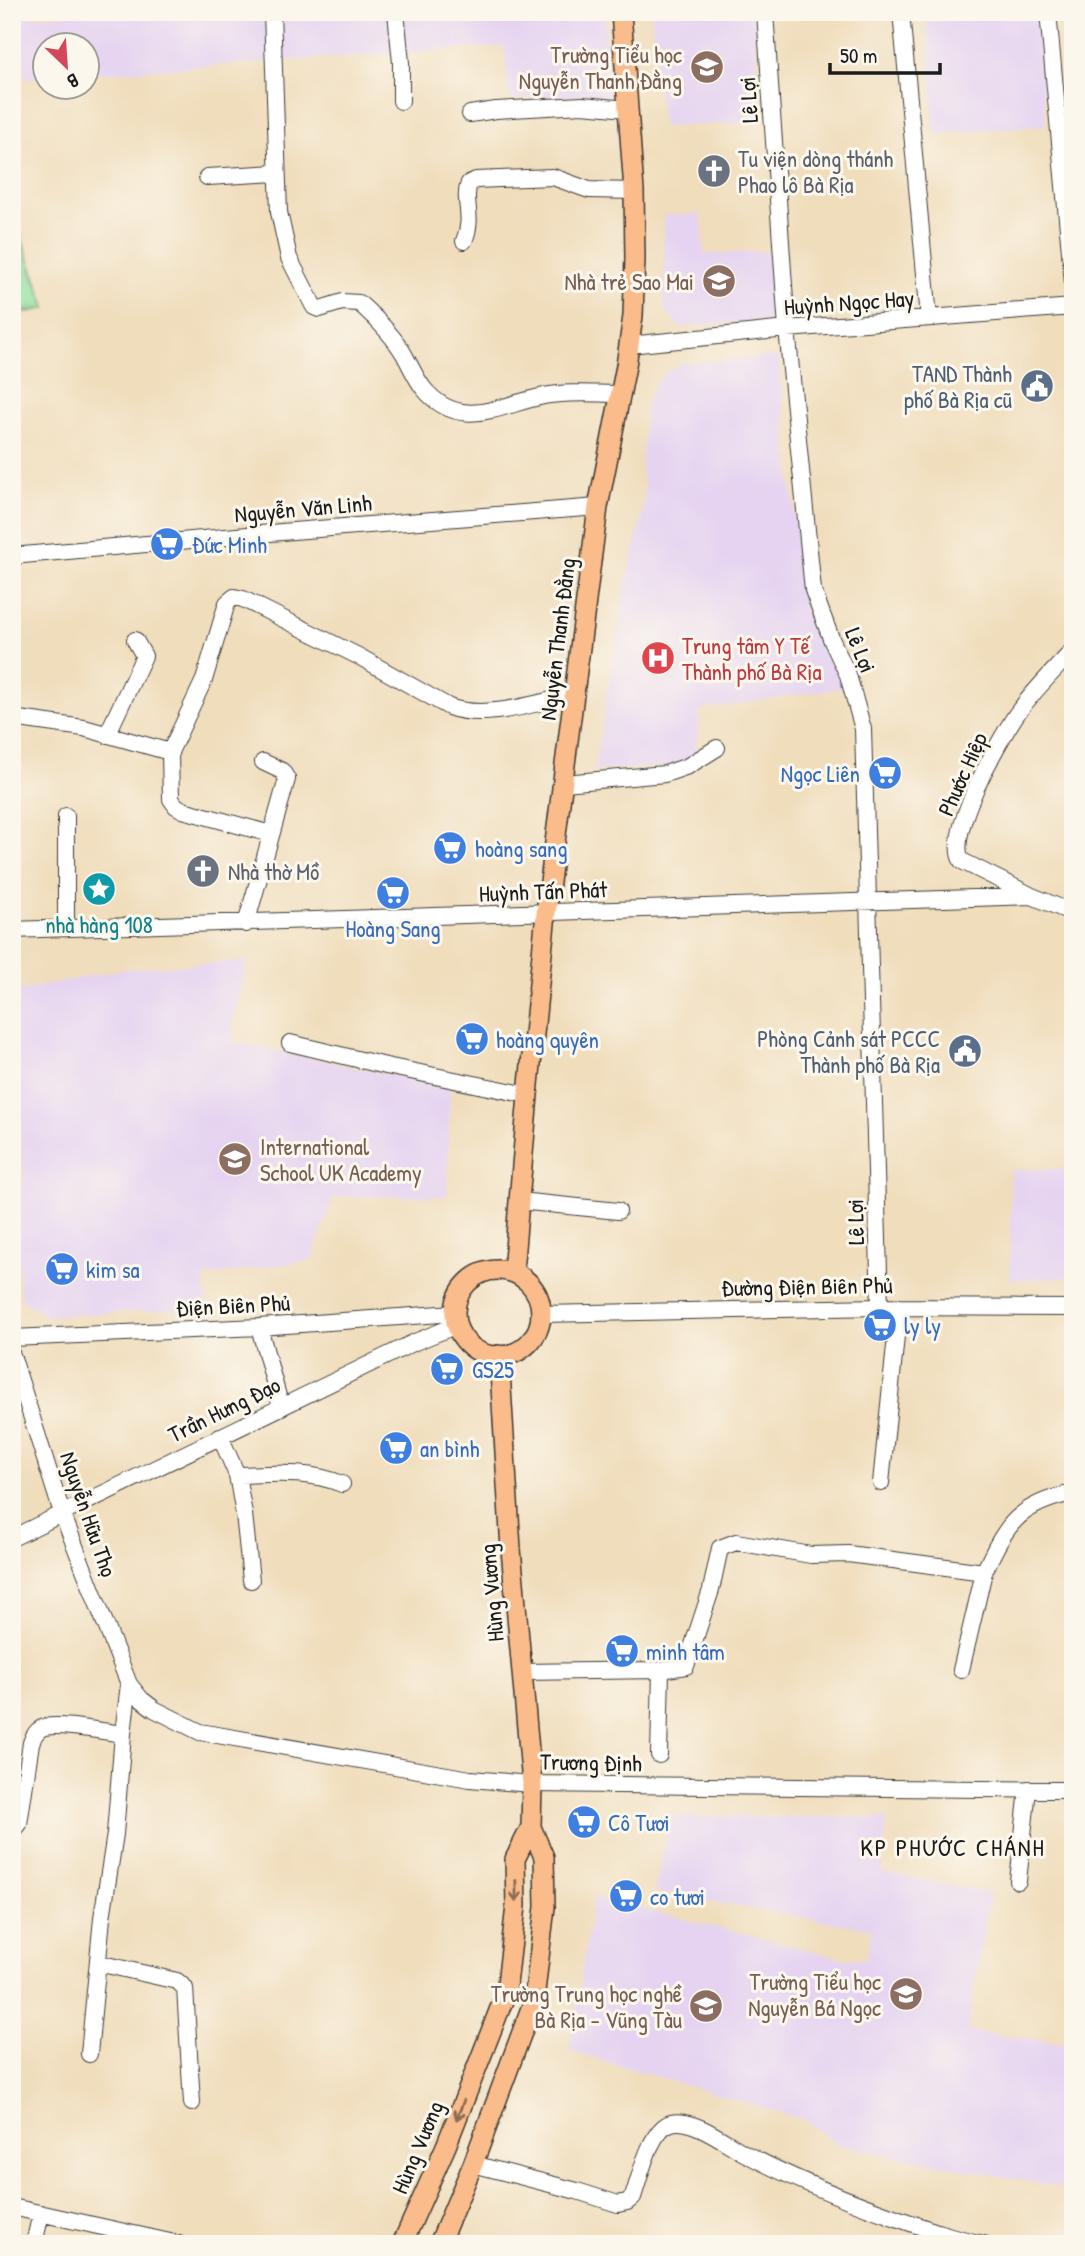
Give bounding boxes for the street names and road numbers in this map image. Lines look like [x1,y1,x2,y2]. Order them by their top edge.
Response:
street label: Lê Lợi [731,76,765,124]
street label: Huỳnh Ngọc Hay [783,282,915,322]
street label: Nguyễn Văn Linh [233,487,373,529]
street label: Nguyễn Thanh Đằng [532,556,582,722]
street label: Lê Lợi [838,623,884,677]
street label: Phước Hiệp [930,727,994,821]
street label: Huỳnh Tấn Phát [478,873,609,909]
street label: Lê Lợi [839,1199,871,1245]
street label: Đường Điện Biên Phủ [721,1269,893,1303]
street label: Điện Biên Phủ [175,1287,291,1323]
street label: Trần Hưng Đạo [163,1369,285,1449]
street label: Nguyễn Hữu Thọ [53,1447,125,1581]
street label: Hùng Vương [471,1543,511,1643]
street label: Trương Định [540,1746,643,1778]
street label: Hùng Vương [384,2096,450,2198]

